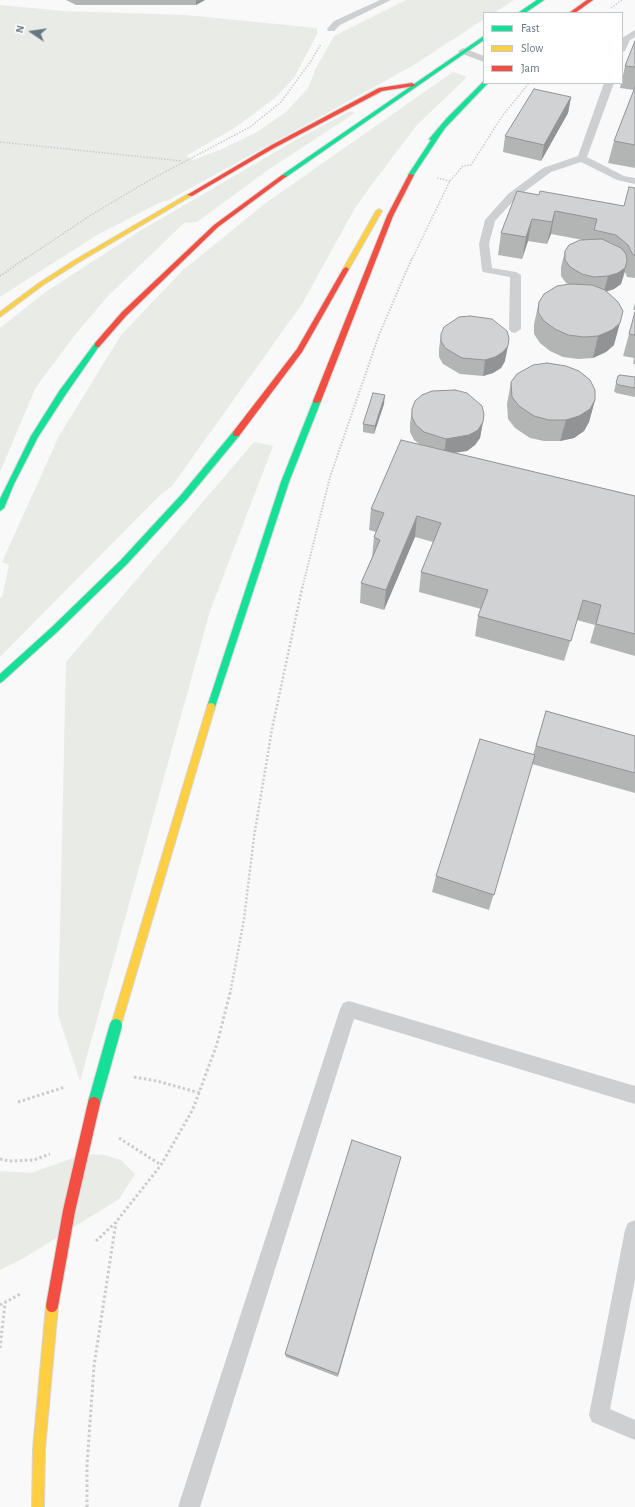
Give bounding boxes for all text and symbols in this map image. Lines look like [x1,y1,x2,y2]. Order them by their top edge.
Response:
north arrow [12,12,52,52]
legend [483,12,623,84]
text: Fast [521,22,540,34]
text: N [14,24,26,34]
text: Slow [521,42,543,54]
text: Jam [521,62,540,74]

